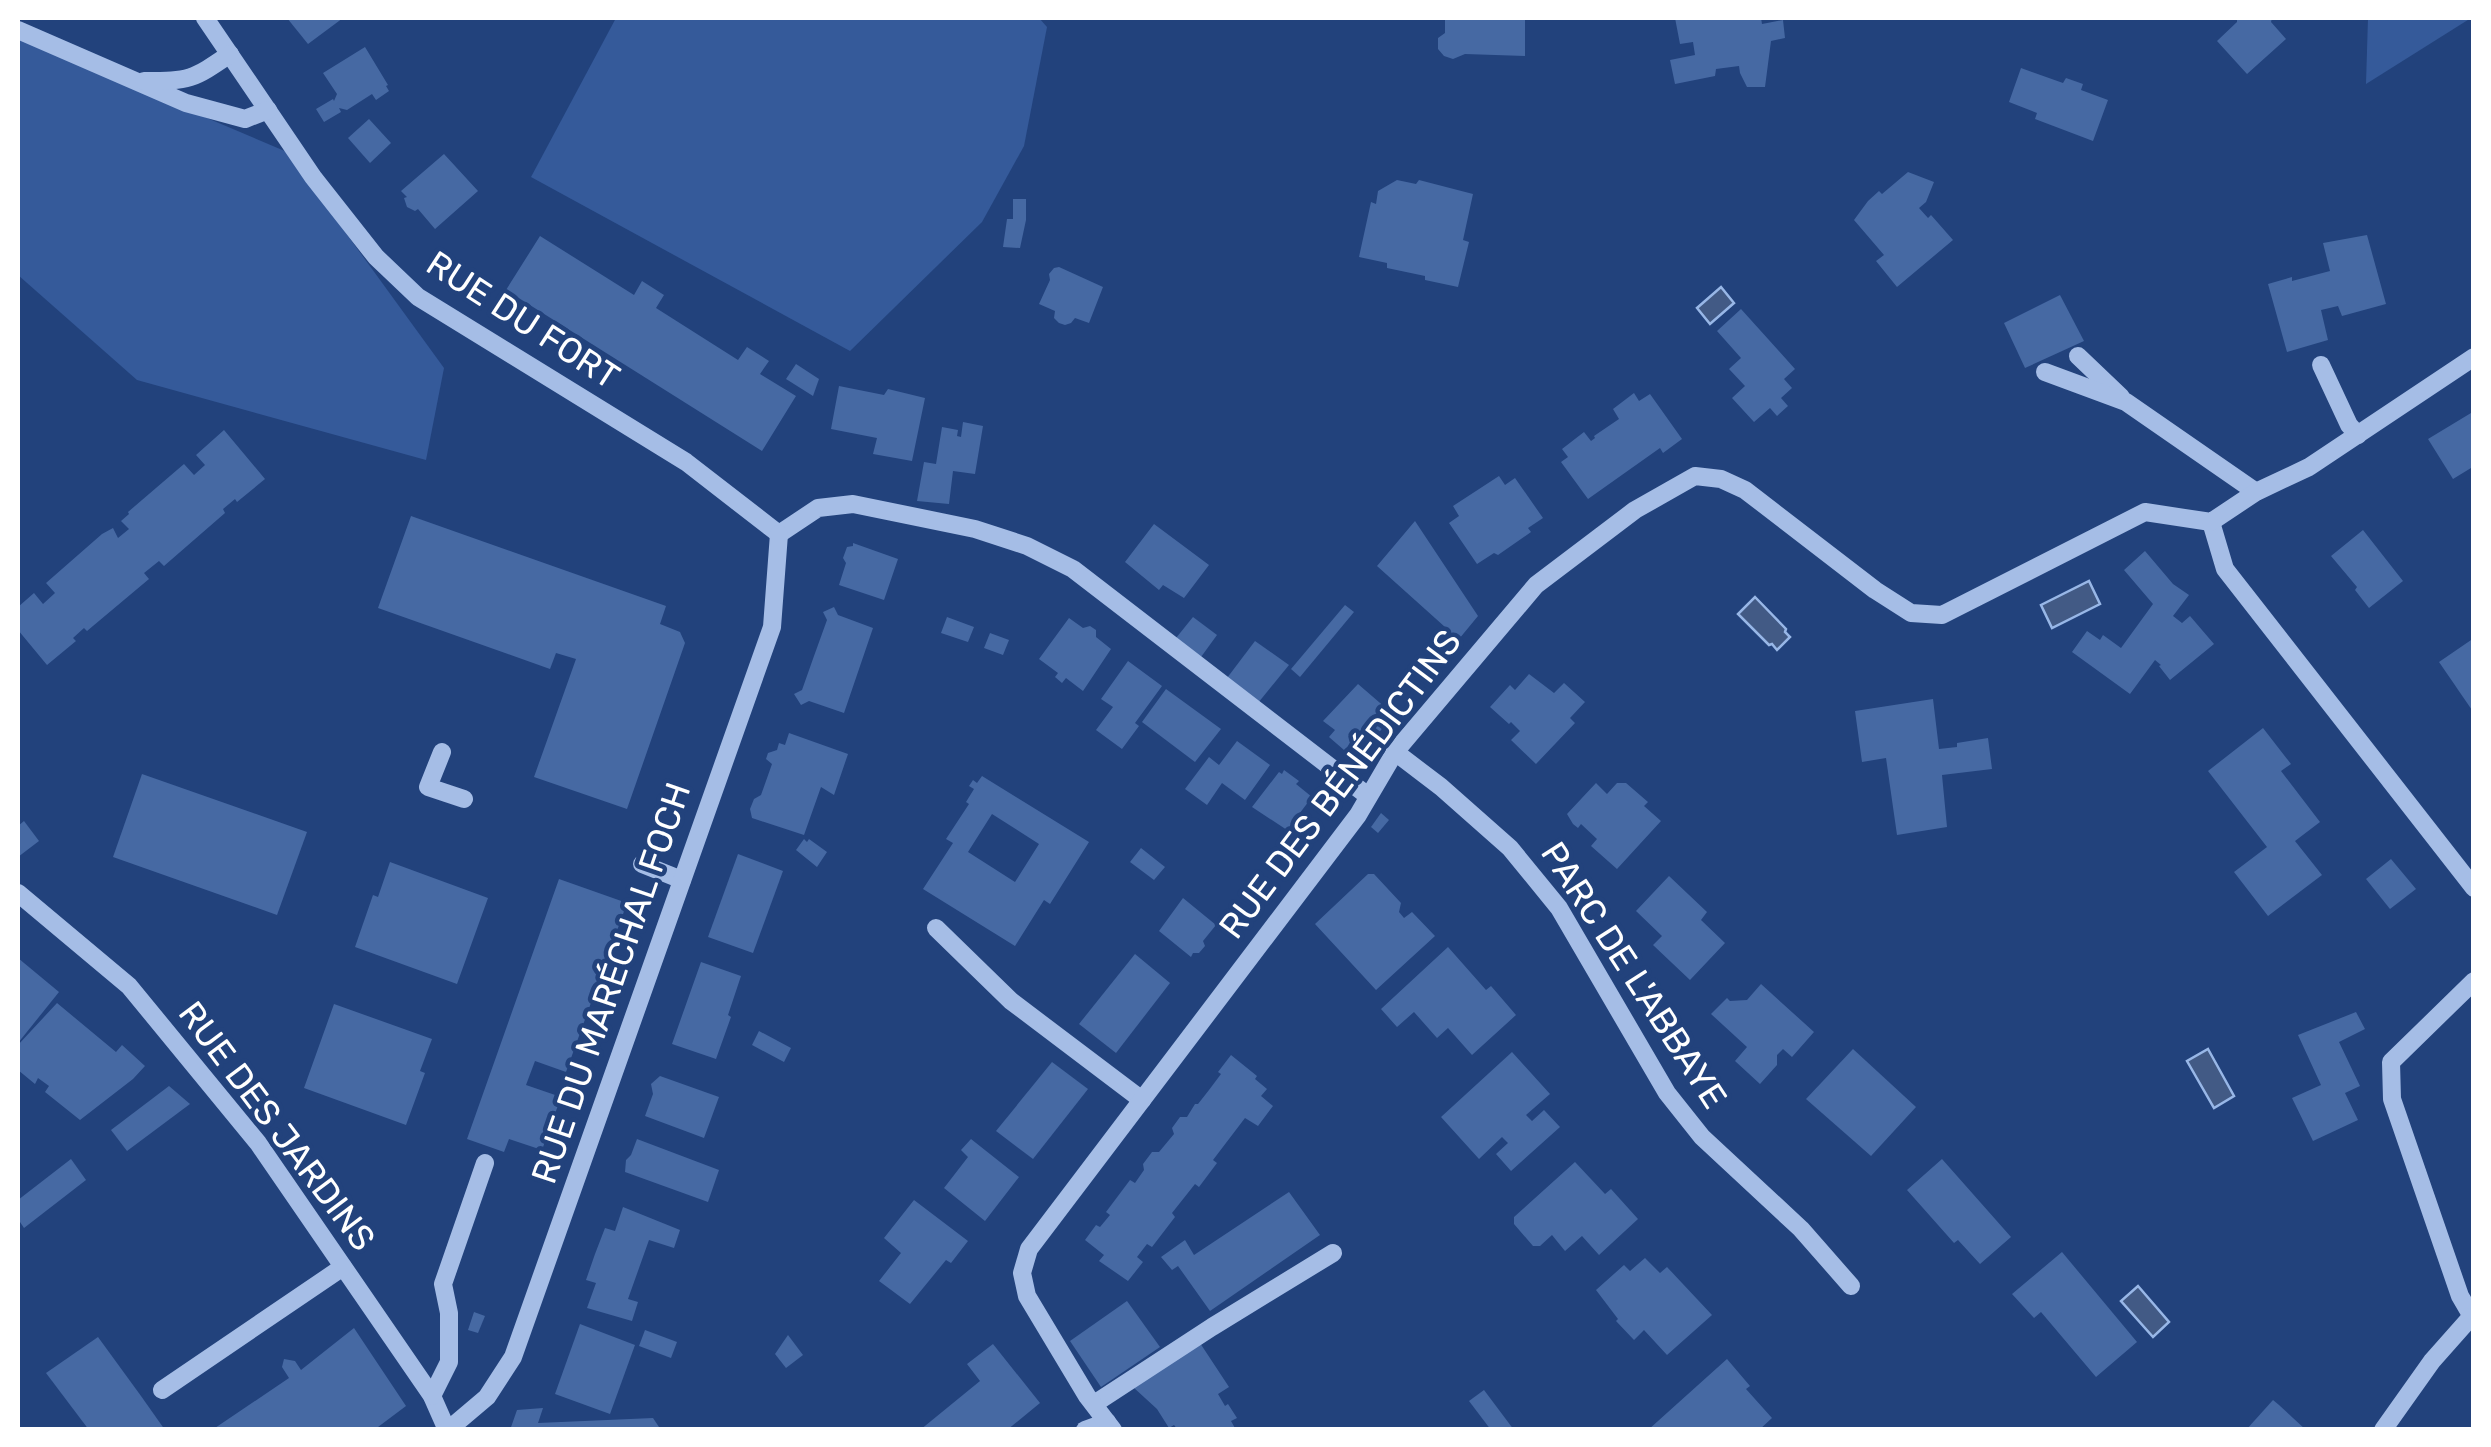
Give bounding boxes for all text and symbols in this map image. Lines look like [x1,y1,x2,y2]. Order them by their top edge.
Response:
street label: RUE DU FORT [419,242,627,398]
street label: RUE DES BÉNÉDICTINS [1210,621,1470,947]
street label: RUE DU MARÉCHAL FOCH [523,777,699,1189]
street label: PARC DE L'ABBAYE [1532,834,1736,1116]
street label: RUE DES JARDINS [170,993,384,1259]

